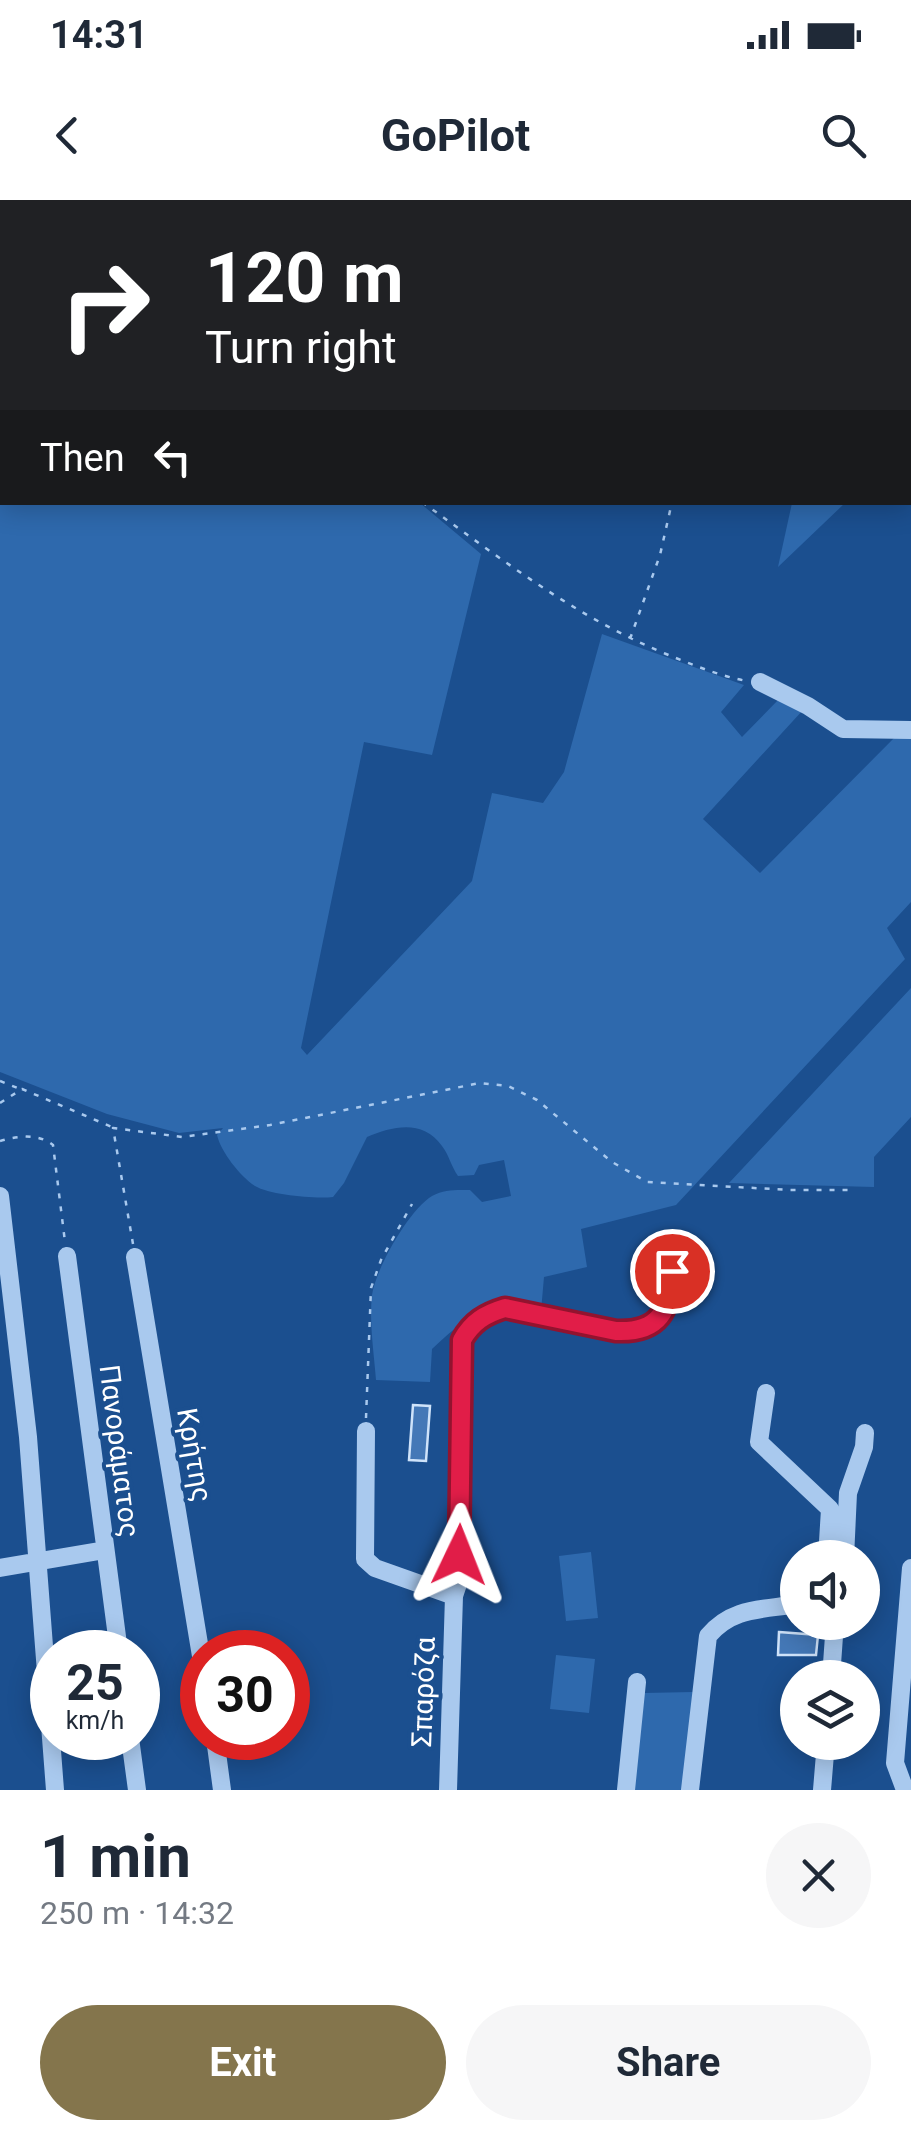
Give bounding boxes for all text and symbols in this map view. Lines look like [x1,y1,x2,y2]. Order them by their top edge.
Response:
text: 14:31 [50,13,148,57]
icon: back [40,108,95,163]
icon: search [816,108,871,163]
text: GoPilot [381,109,530,162]
text: 120 m [205,237,404,319]
icon: right [40,240,170,370]
text: Turn right [205,321,397,374]
icon: left [145,430,200,485]
text: Then [40,436,125,480]
pin [630,1229,715,1314]
icon: arrive [645,1244,700,1299]
street label: Πανοράματος [93,1363,146,1539]
street label: Κρήτης [170,1406,219,1505]
position arrow [407,1503,511,1607]
map controls [780,1540,880,1760]
button: sound [780,1540,880,1640]
speed limit sign: 30 [180,1630,310,1760]
street label: Σπαρόζα [405,1636,442,1748]
text: 25 [66,1654,124,1712]
button: layers [780,1660,880,1760]
text: km/h [66,1706,124,1735]
text: 1 min [40,1821,191,1892]
button: close [766,1823,871,1928]
text: 250 m · 14:32 [40,1894,234,1932]
button: Exit [40,2005,446,2120]
button: Share [466,2005,871,2120]

